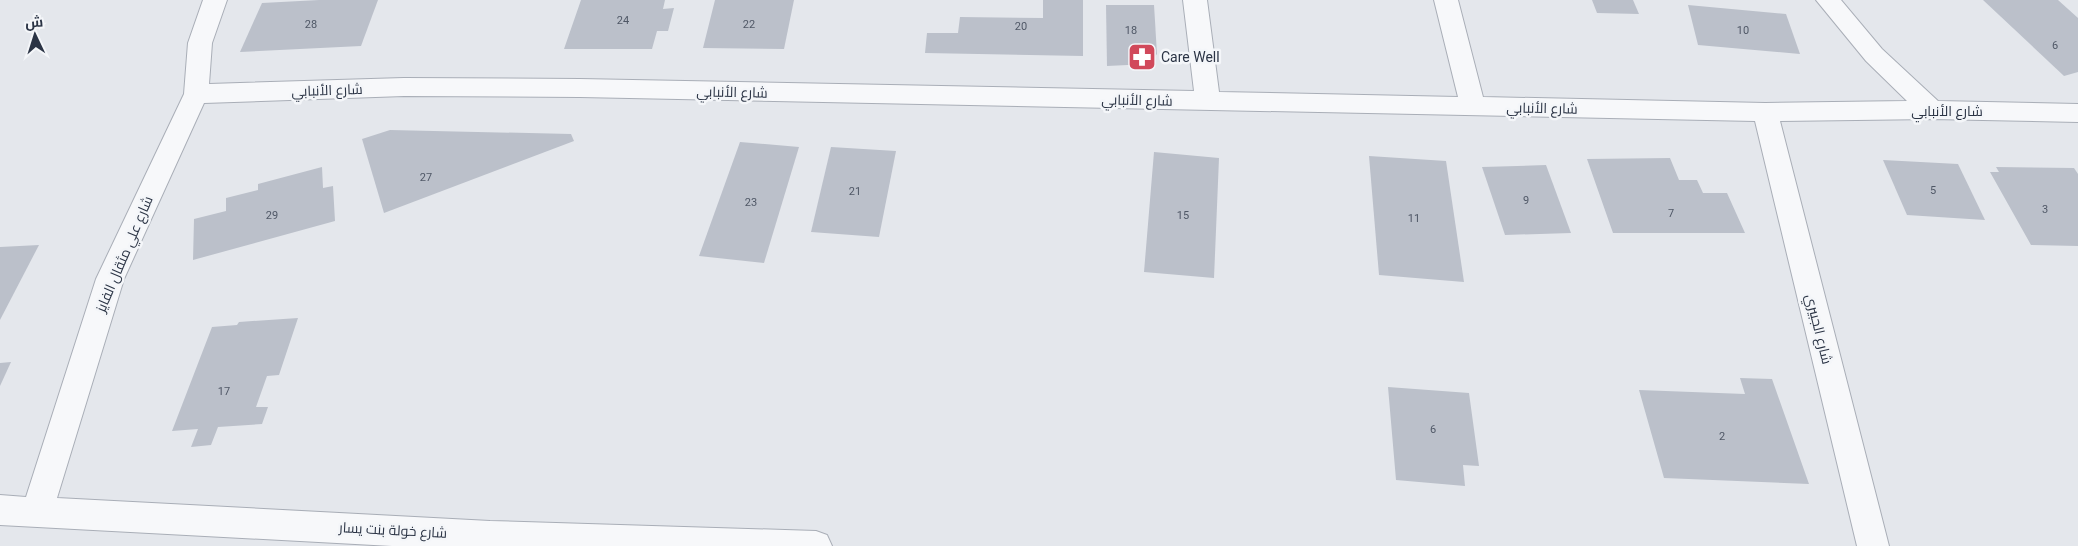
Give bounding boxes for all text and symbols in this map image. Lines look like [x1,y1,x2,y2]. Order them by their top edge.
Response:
north arrow [10,10,60,60]
text: ش [25,13,44,32]
house number: 24 [617,14,629,27]
house number: 28 [305,18,317,31]
house number: 22 [743,18,755,31]
house number: 20 [1015,20,1027,33]
house number: 18 [1125,24,1137,37]
house number: 10 [1737,24,1749,37]
house number: 6 [2052,39,2058,52]
pharmacy icon: Care Well [1127,42,1157,72]
place label: Care Well [1161,49,1220,65]
street label: شارع الأنبابي [291,81,363,103]
street label: شارع الأنبابي [696,83,768,105]
street label: شارع الأنبابي [1101,91,1173,113]
street label: شارع الأنبابي [1506,99,1578,121]
street label: شارع الأنبابي [1911,103,1983,123]
house number: 27 [420,171,432,184]
house number: 5 [1930,184,1936,197]
house number: 21 [849,185,861,198]
street label: شارع علي مثقال الفايز [92,193,159,317]
house number: 9 [1523,194,1529,207]
house number: 23 [745,196,757,209]
house number: 3 [2042,203,2048,216]
house number: 7 [1668,207,1674,220]
house number: 29 [266,209,278,222]
house number: 15 [1177,209,1189,222]
house number: 11 [1408,212,1420,225]
street label: شارع الجبيري [1799,292,1835,367]
house number: 17 [218,385,230,398]
house number: 6 [1430,423,1436,436]
house number: 2 [1719,430,1725,443]
street label: شارع خولة بنت يسار [337,519,447,542]

